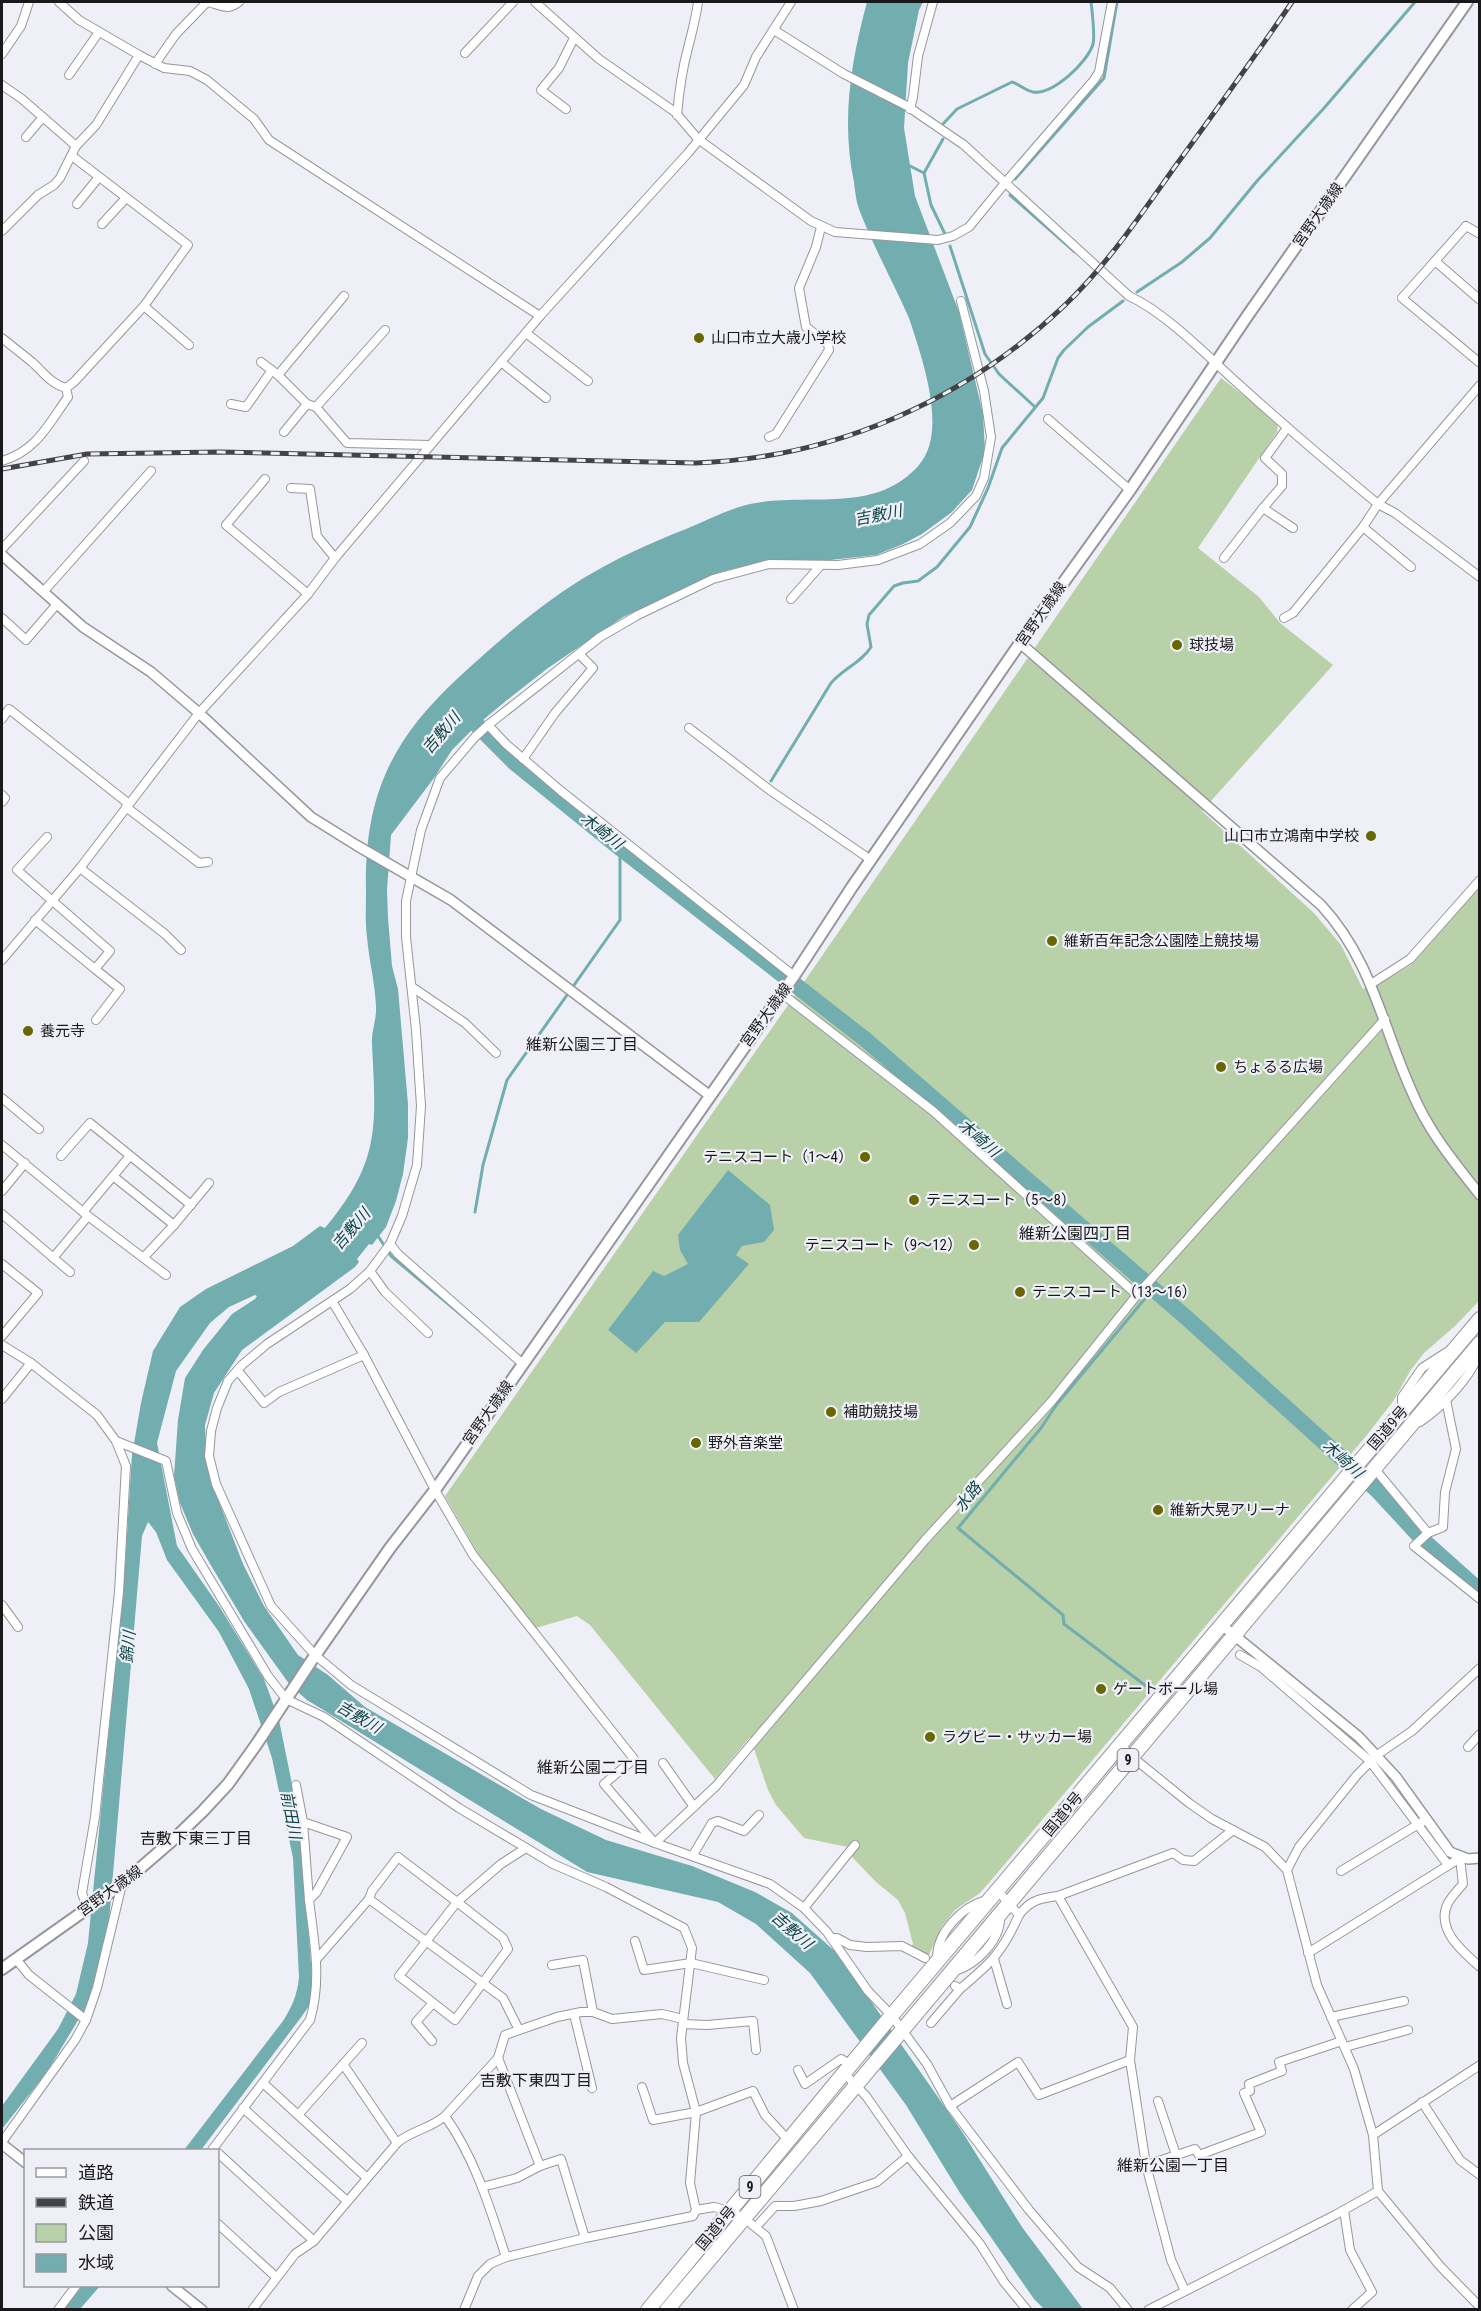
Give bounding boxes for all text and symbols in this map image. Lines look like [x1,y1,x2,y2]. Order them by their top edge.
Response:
street label: 宮野大歳線 [1289,179,1347,251]
place label: 山口市立大歳小学校 [711,329,846,347]
marker: 山口市立大歳小学校 [692,331,706,345]
water label: 吉敷川 [853,501,905,529]
street label: 宮野大歳線 [1012,578,1070,650]
place label: 球技場 [1189,636,1234,654]
marker: 球技場 [1170,638,1184,652]
water label: 吉敷川 [418,707,465,757]
water label: 木崎川 [577,809,628,854]
place label: 山口市立鴻南中学校 [1224,827,1359,845]
marker: 山口市立鴻南中学校 [1364,829,1378,843]
place label: 維新百年記念公園陸上競技場 [1064,932,1259,950]
marker: 維新百年記念公園陸上競技場 [1045,934,1059,948]
street label: 宮野大歳線 [737,979,795,1051]
place label: 養元寺 [40,1022,85,1040]
marker: 養元寺 [21,1024,35,1038]
district label: 維新公園三丁目 [526,1035,638,1054]
place label: ちょるる広場 [1233,1058,1323,1076]
marker: ちょるる広場 [1214,1060,1228,1074]
water label: 木崎川 [955,1115,1005,1162]
place label: テニスコート（1～4） [703,1148,853,1166]
marker: テニスコート（1～4） [858,1150,872,1164]
place label: テニスコート（5～8） [926,1191,1076,1209]
marker: テニスコート（5～8） [907,1193,921,1207]
water label: 吉敷川 [328,1203,375,1253]
district label: 維新公園四丁目 [1019,1224,1131,1243]
place label: テニスコート（9～12） [805,1236,962,1254]
marker: テニスコート（9～12） [967,1238,981,1252]
place label: テニスコート（13～16） [1032,1283,1197,1301]
marker: テニスコート（13～16） [1013,1285,1027,1299]
street label: 宮野大歳線 [459,1377,517,1449]
street label: 国道9号 [1364,1402,1412,1454]
place label: 補助競技場 [843,1403,918,1421]
marker: 補助競技場 [824,1405,838,1419]
place label: 野外音楽堂 [708,1434,783,1452]
marker: 野外音楽堂 [689,1436,703,1450]
water label: 木崎川 [1319,1436,1369,1483]
water label: 水路 [951,1477,987,1515]
place label: 維新大晃アリーナ [1170,1501,1290,1519]
marker: 維新大晃アリーナ [1151,1503,1165,1517]
water label: 錦川 [117,1628,139,1664]
place label: ゲートボール場 [1113,1680,1218,1698]
marker: ゲートボール場 [1094,1682,1108,1696]
water label: 吉敷川 [333,1697,386,1738]
place label: ラグビー・サッカー場 [942,1728,1092,1746]
marker: ラグビー・サッカー場 [923,1730,937,1744]
road number: 9 [1118,1749,1138,1771]
district label: 維新公園二丁目 [537,1758,649,1777]
street label: 国道9号 [1039,1788,1087,1840]
water label: 前田川 [277,1790,305,1842]
district label: 吉敷下東三丁目 [140,1829,252,1848]
street label: 宮野大歳線 [74,1862,146,1920]
water label: 吉敷川 [768,1907,818,1954]
district label: 吉敷下東四丁目 [480,2071,592,2090]
legend [24,2149,219,2287]
district label: 維新公園一丁目 [1117,2156,1229,2175]
text: 道路 [78,2162,114,2183]
road number: 9 [740,2176,760,2198]
text: 鉄道 [78,2192,114,2213]
street label: 国道9号 [692,2202,740,2254]
text: 公園 [78,2222,114,2243]
text: 水域 [78,2252,114,2273]

